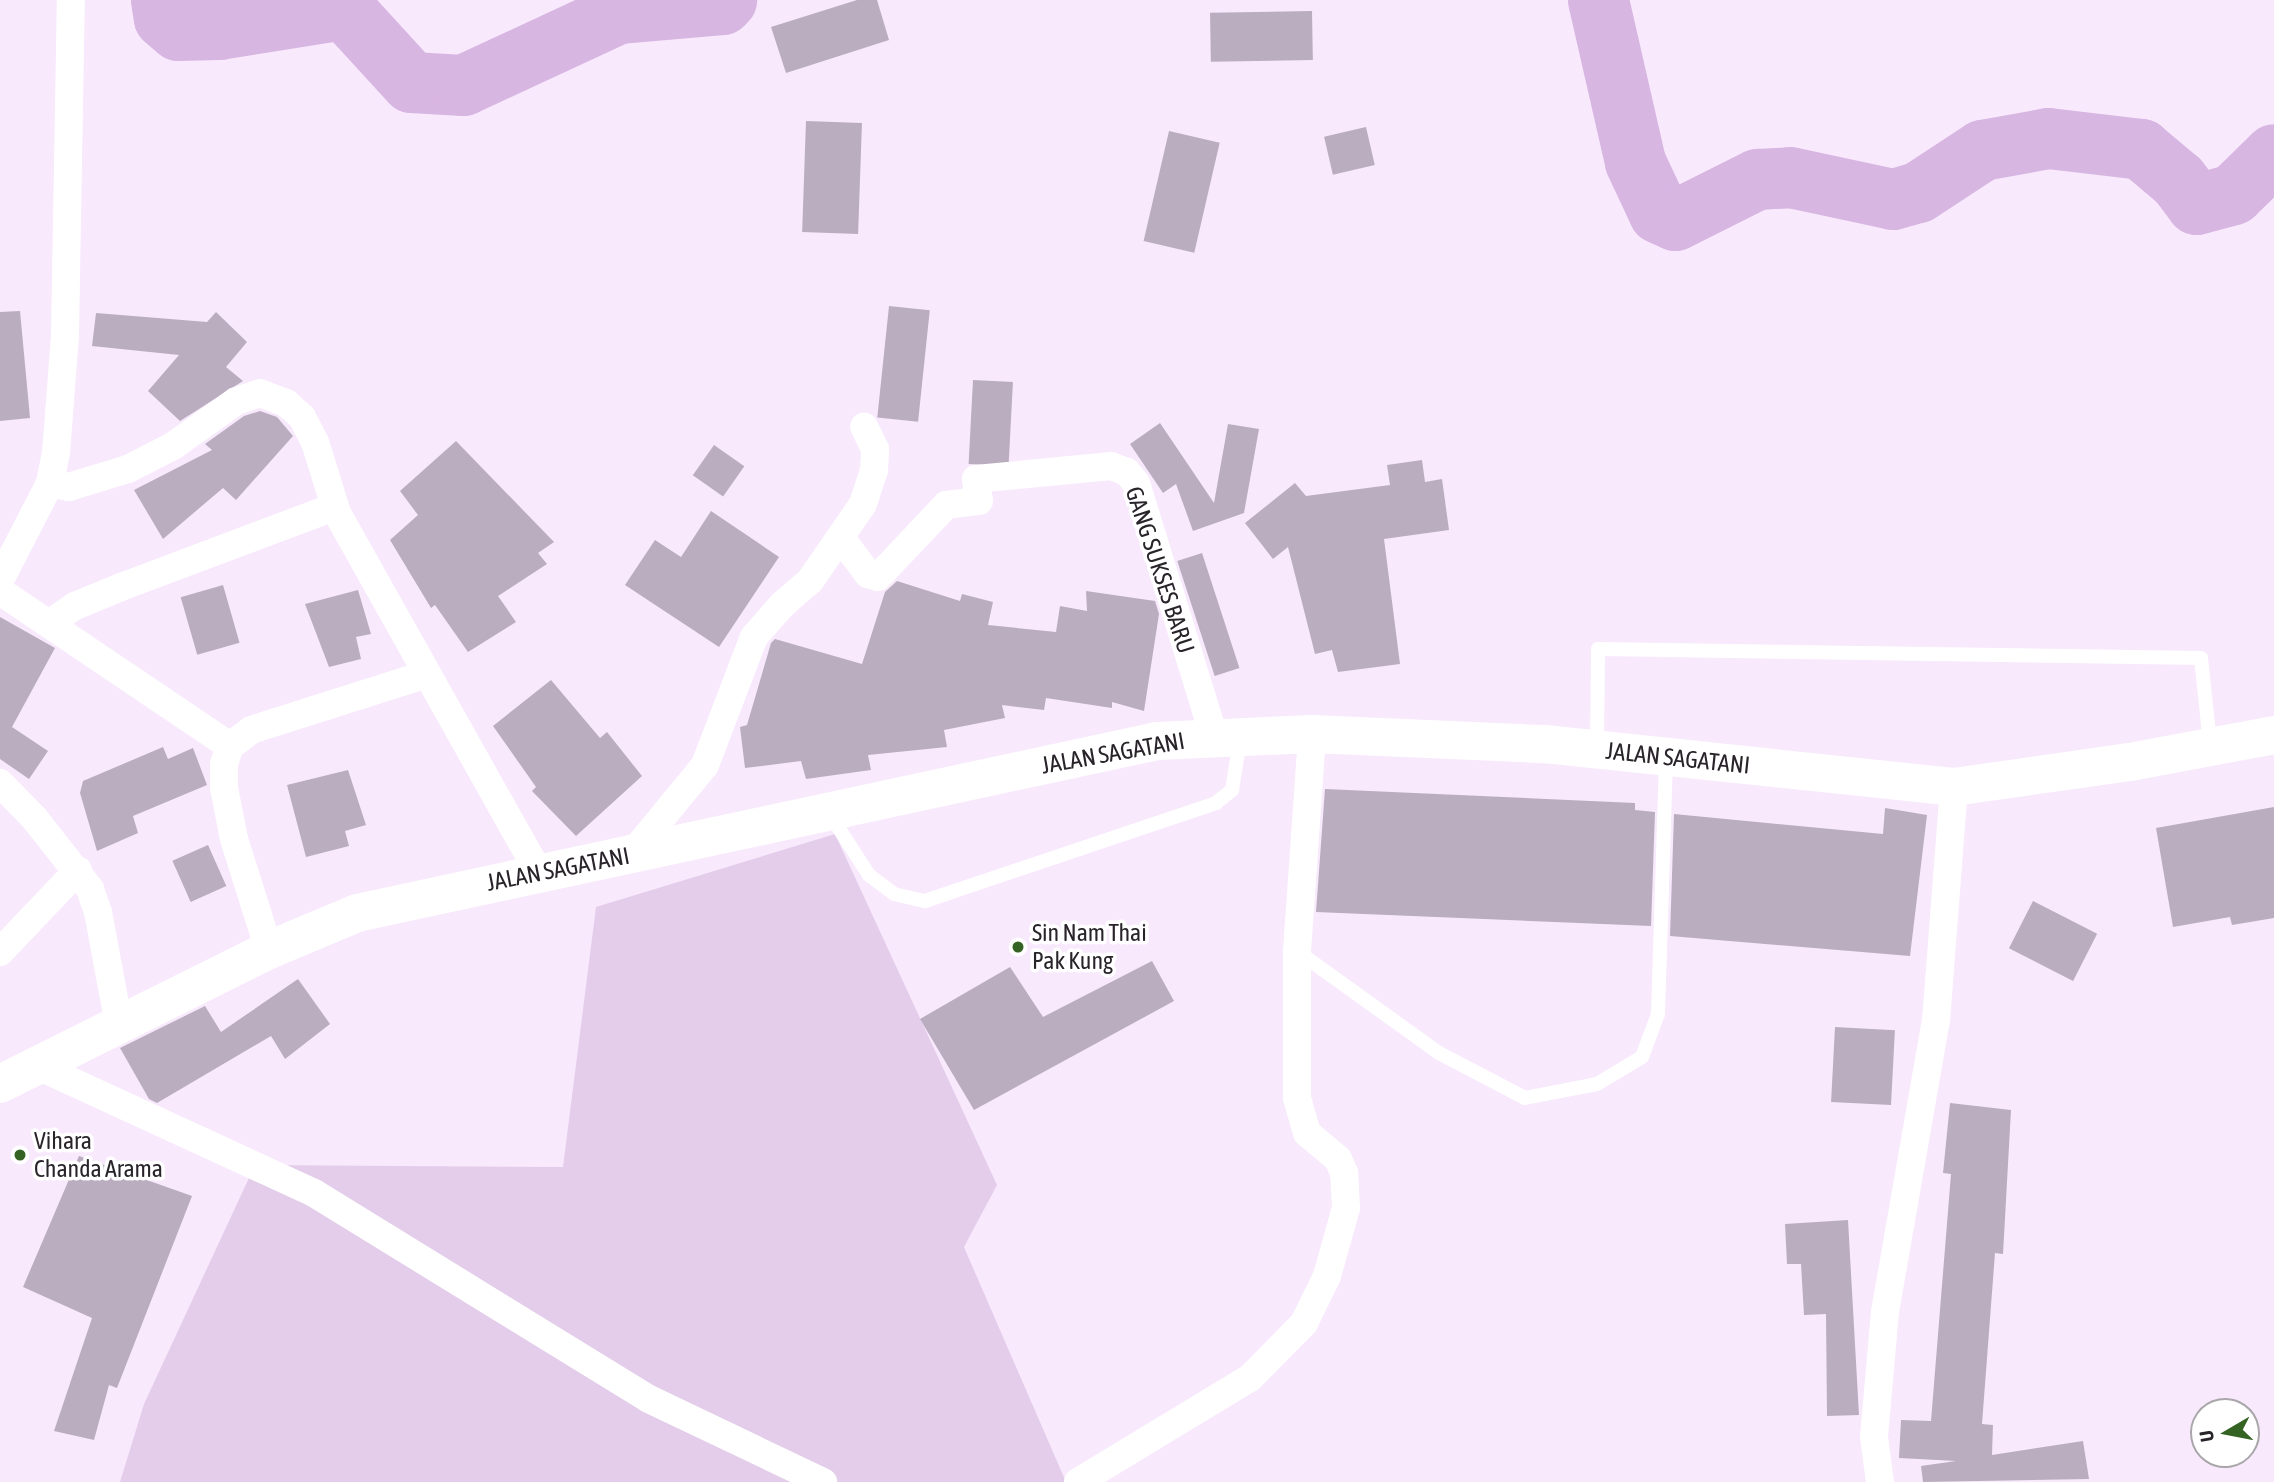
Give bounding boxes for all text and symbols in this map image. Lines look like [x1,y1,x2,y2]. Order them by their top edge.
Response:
street label: GANG SUKSES BARU [1119,483,1201,657]
street label: JALAN SAGATANI [1039,726,1187,780]
street label: JALAN SAGATANI [1604,736,1752,780]
street label: JALAN SAGATANI [484,841,632,897]
place label: Sin Nam Thai Pak Kung [1032,919,1147,975]
marker: Sin Nam Thai Pak Kung [1010,939,1026,955]
place label: Vihara Chanda Arama [34,1127,163,1183]
marker: Vihara Chanda Arama [12,1147,28,1163]
north arrow [2190,1398,2260,1468]
text: U [2194,1429,2218,1444]

